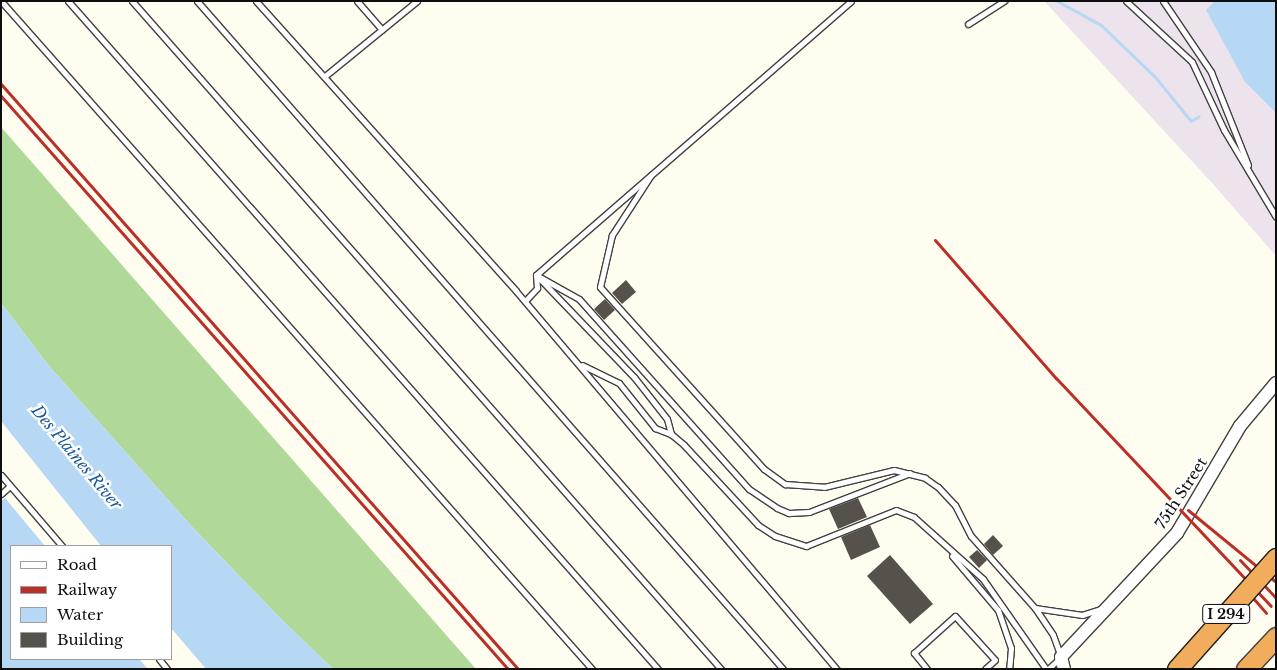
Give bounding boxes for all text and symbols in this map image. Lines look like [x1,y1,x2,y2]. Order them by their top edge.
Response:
water label: Des Plaines River [28,401,126,513]
street label: 75th Street [1151,454,1211,532]
legend [10,545,172,660]
text: Road [57,555,97,574]
text: Railway [57,580,117,599]
road number: I 294 [1201,602,1251,626]
text: Water [57,605,103,624]
text: Building [57,630,123,649]

